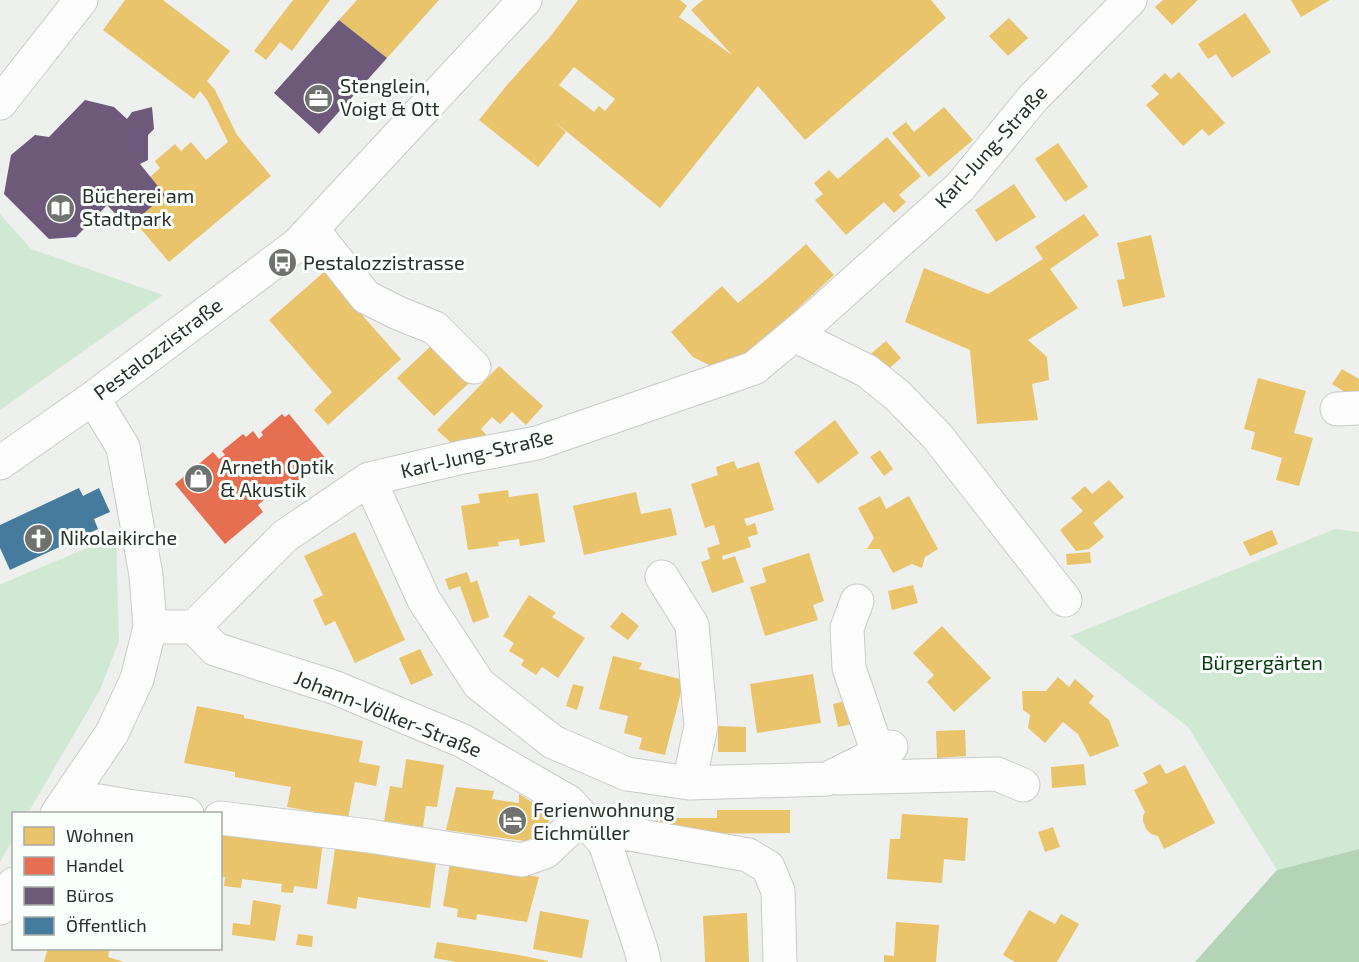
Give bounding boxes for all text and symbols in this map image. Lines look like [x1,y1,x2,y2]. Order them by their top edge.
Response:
place label: Stenglein, Voigt & Ott [340,73,440,120]
street label: Karl-Jung-Straße [929,80,1051,212]
office icon: Stenglein, Voigt & Ott [303,82,335,114]
place label: Bücherei am Stadtpark [82,183,194,230]
library icon: Bücherei am Stadtpark [45,192,77,224]
bus stop icon: Pestalozzistrasse [266,247,298,279]
place label: Pestalozzistrasse [303,250,465,274]
street label: Pestalozzistraße [88,292,226,404]
street label: Karl-Jung-Straße [398,424,556,482]
place label: Arneth Optik & Akustik [220,454,334,501]
shop icon: Arneth Optik & Akustik [183,463,215,495]
church icon: Nikolaikirche [23,522,55,554]
place label: Nikolaikirche [60,525,177,549]
park label: Bürgergärten [1201,650,1323,674]
street label: Johann-Völker-Straße [291,665,485,762]
place label: Ferienwohnung Eichmüller [533,797,675,844]
hotel icon: Ferienwohnung Eichmüller [496,805,528,837]
legend [12,812,222,950]
text: Wohnen [66,824,134,846]
text: Handel [66,854,124,876]
text: Büros [66,884,114,906]
text: Öffentlich [66,914,147,936]

